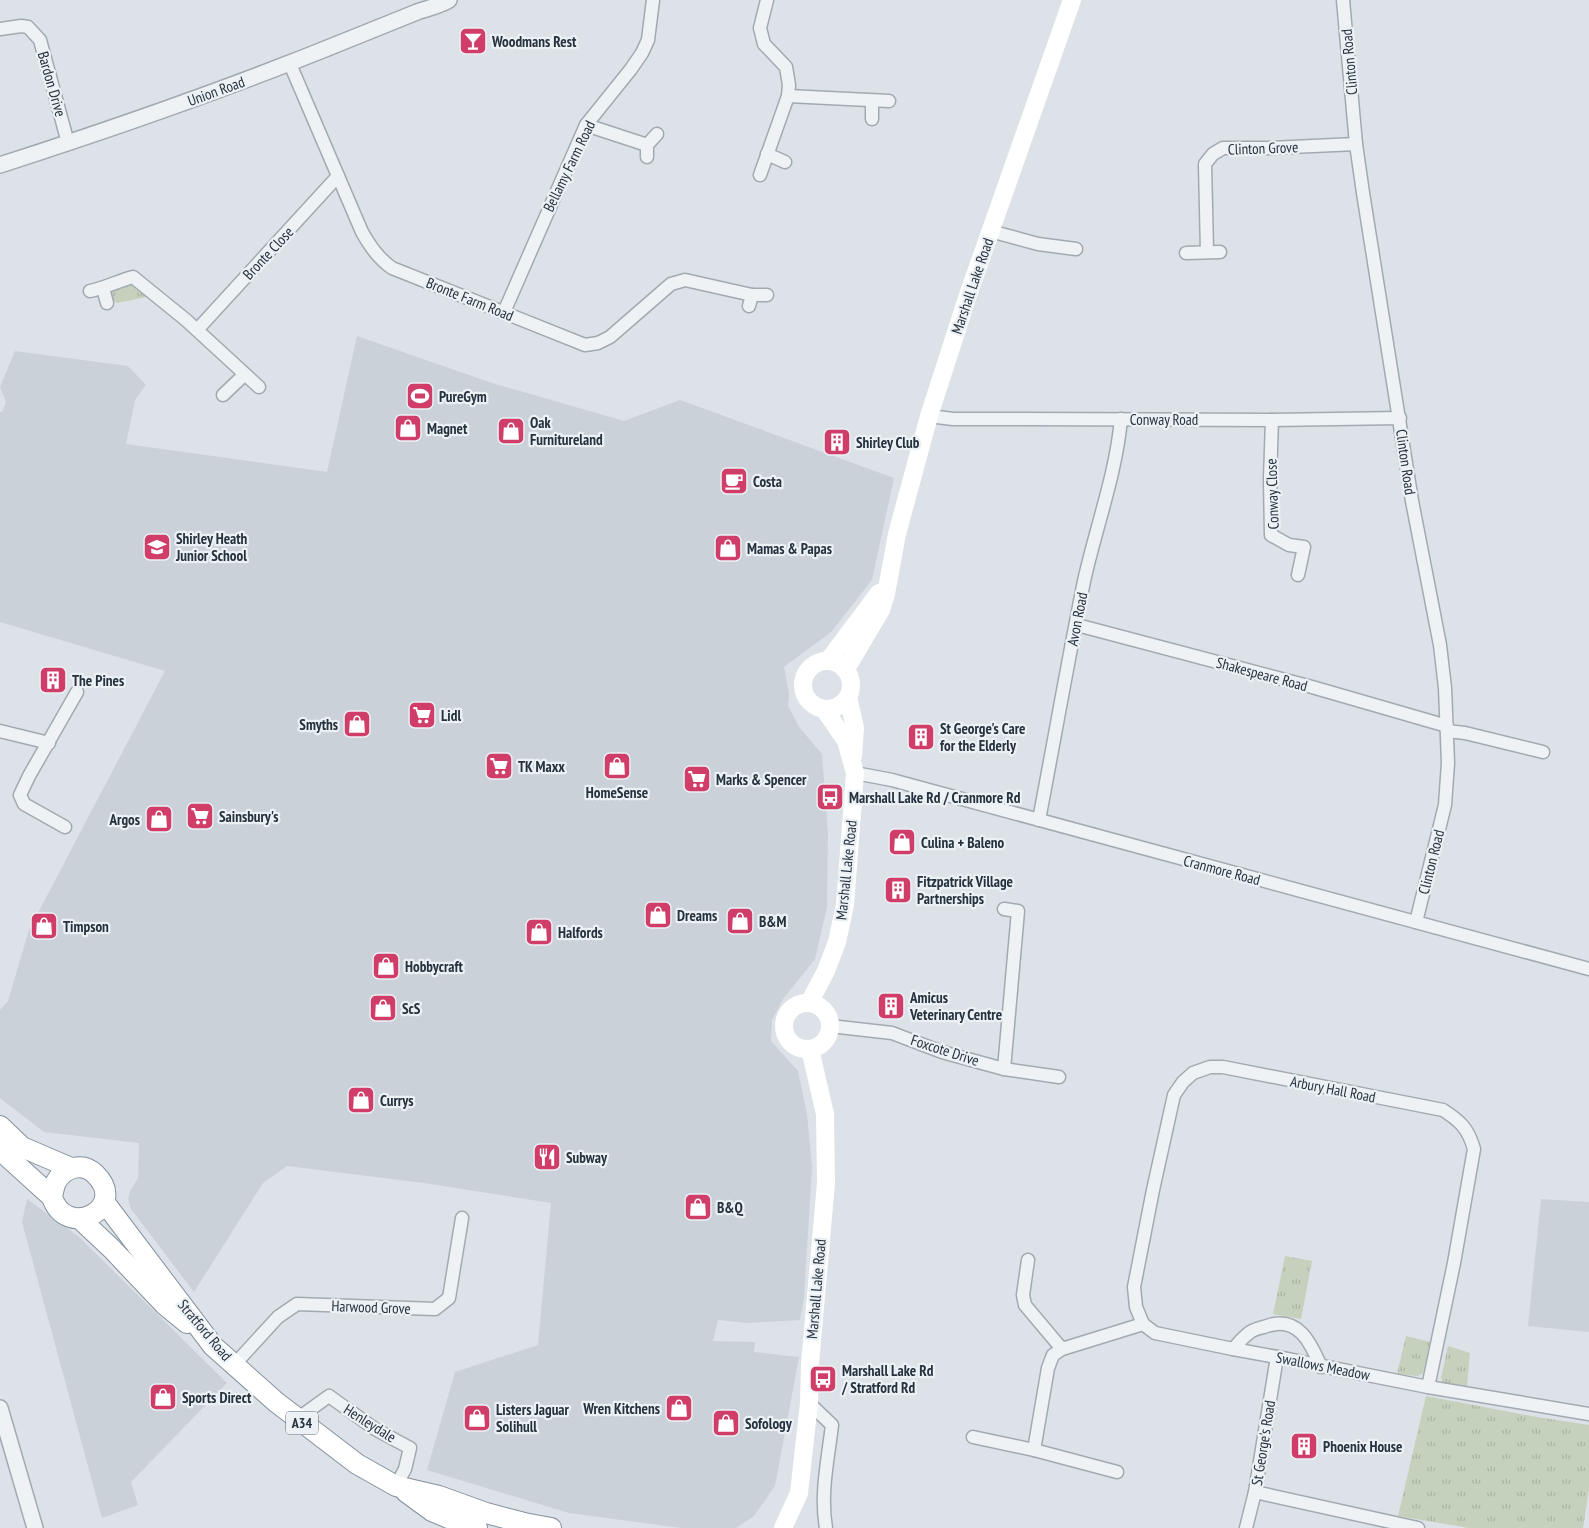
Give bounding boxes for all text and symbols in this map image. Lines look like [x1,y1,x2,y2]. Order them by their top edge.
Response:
bar icon: Woodmans Rest [458,26,488,56]
street label: Clinton Road [1337,28,1361,96]
place label: Woodmans Rest [491,32,577,51]
street label: Bardon Drive [34,49,70,119]
street label: Union Road [185,72,247,110]
street label: Bellamy Farm Road [539,117,599,215]
street label: Clinton Grove [1228,137,1298,159]
street label: Bronte Close [239,222,297,284]
street label: Marshall Lake Road [947,236,997,336]
street label: Bronte Farm Road [424,273,516,325]
sports icon: PureGym [405,381,435,411]
place label: PureGym [439,387,487,406]
street label: Conway Road [1130,410,1198,429]
shop icon: Magnet [393,413,423,443]
place label: Oak Furnitureland [530,413,603,449]
shop icon: Oak Furnitureland [496,416,526,446]
place label: Magnet [427,419,468,438]
building icon: Shirley Club [822,427,852,457]
street label: Clinton Road [1392,428,1420,496]
place label: Shirley Club [856,433,920,452]
street label: Conway Close [1261,458,1283,530]
cafe icon: Costa [719,466,749,496]
place label: Costa [753,472,782,491]
place label: Shirley Heath Junior School [175,529,248,565]
school or university icon: Shirley Heath Junior School [142,532,172,562]
shop icon: Mamas & Papas [713,533,743,563]
place label: Mamas & Papas [747,539,832,558]
street label: Avon Road [1062,591,1092,647]
street label: Shakespeare Road [1214,653,1310,695]
building icon: The Pines [38,665,68,695]
place label: The Pines [72,671,124,690]
supermarket icon: Lidl [407,700,437,730]
place label: Lidl [441,706,461,725]
shop icon: Smyths [342,709,372,739]
place label: Smyths [299,715,338,734]
place label: St George's Care for the Elderly [940,719,1025,755]
building icon: St George's Care for the Elderly [906,722,936,752]
supermarket icon: TK Maxx [484,751,514,781]
shop icon: HomeSense [602,751,632,781]
place label: TK Maxx [518,757,565,776]
supermarket icon: Marks & Spencer [682,764,712,794]
place label: Marks & Spencer [716,770,807,789]
bus stop icon: Marshall Lake Rd / Cranmore Rd [815,782,845,812]
place label: HomeSense [586,783,648,802]
place label: Marshall Lake Rd / Cranmore Rd [849,788,1021,807]
supermarket icon: Sainsbury's [185,801,215,831]
shop icon: Argos [144,804,174,834]
place label: Sainsbury's [219,807,278,826]
place label: Argos [109,810,140,829]
street label: Marshall Lake Road [831,819,861,921]
shop icon: Culina + Baleno [887,827,917,857]
street label: Clinton Road [1414,828,1448,896]
place label: Culina + Baleno [921,833,1005,852]
street label: Cranmore Road [1182,851,1262,889]
place label: Fitzpatrick Village Partnerships [917,872,1013,908]
building icon: Fitzpatrick Village Partnerships [883,875,913,905]
shop icon: Dreams [643,900,673,930]
place label: Dreams [677,906,717,925]
shop icon: B&M [725,906,755,936]
shop icon: Timpson [29,911,59,941]
place label: B&M [759,912,786,931]
place label: Timpson [63,917,109,936]
shop icon: Halfords [524,917,554,947]
place label: Halfords [558,923,603,942]
shop icon: Hobbycraft [371,951,401,981]
place label: Hobbycraft [405,957,463,976]
place label: Amicus Veterinary Centre [909,988,1002,1024]
building icon: Amicus Veterinary Centre [876,991,906,1021]
shop icon: ScS [368,993,398,1023]
place label: ScS [402,999,421,1018]
street label: Foxcote Drive [909,1030,981,1070]
street label: Arbury Hall Road [1289,1071,1377,1107]
shop icon: Currys [346,1085,376,1115]
place label: Currys [380,1091,413,1110]
restaurant icon: Subway [532,1142,562,1172]
place label: Subway [566,1148,608,1167]
shop icon: B&Q [683,1192,713,1222]
place label: B&Q [717,1198,743,1217]
street label: Marshall Lake Road [802,1238,830,1340]
street label: Stratford Road [174,1295,236,1365]
street label: Harwood Grove [331,1296,411,1318]
street label: Swallows Meadow [1274,1348,1372,1384]
place label: Marshall Lake Rd / Stratford Rd [841,1361,934,1397]
bus stop icon: Marshall Lake Rd / Stratford Rd [808,1364,838,1394]
shop icon: Sports Direct [148,1382,178,1412]
place label: Sports Direct [182,1388,252,1407]
shop icon: Wren Kitchens [664,1393,694,1423]
place label: Wren Kitchens [582,1399,660,1418]
street label: St George's Road [1247,1399,1279,1487]
street label: Henleydale [340,1400,400,1446]
place label: Listers Jaguar Solihull [496,1400,570,1436]
shop icon: Listers Jaguar Solihull [462,1403,492,1433]
shop icon: Sofology [711,1408,741,1438]
road number: A34 [286,1412,318,1435]
place label: Sofology [745,1414,793,1433]
building icon: Phoenix House [1289,1431,1319,1461]
place label: Phoenix House [1323,1437,1402,1456]

